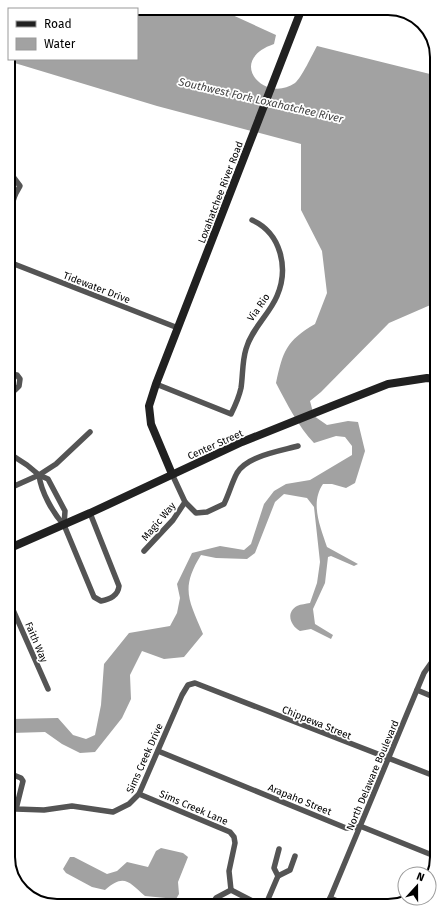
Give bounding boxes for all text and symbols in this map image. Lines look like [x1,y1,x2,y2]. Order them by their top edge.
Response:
legend [8,8,138,60]
text: Road [44,17,72,31]
text: Water [44,37,76,51]
water label: Southwest Fork Loxahatchee River [176,75,345,126]
street label: Loxahatchee River Road [196,140,246,245]
street label: Tidewater Drive [61,270,132,306]
street label: Via Rio [245,291,273,324]
street label: Center Street [186,427,245,462]
street label: Magic Way [139,500,178,543]
street label: Faith Way [22,620,50,665]
street label: Chippewa Street [280,704,353,742]
street label: North Delaware Boulevard [344,718,402,832]
street label: Sims Creek Drive [124,722,166,795]
street label: Arapaho Street [266,782,333,818]
street label: Sims Creek Lane [157,788,230,828]
north arrow [397,866,437,906]
text: N [415,870,426,885]

